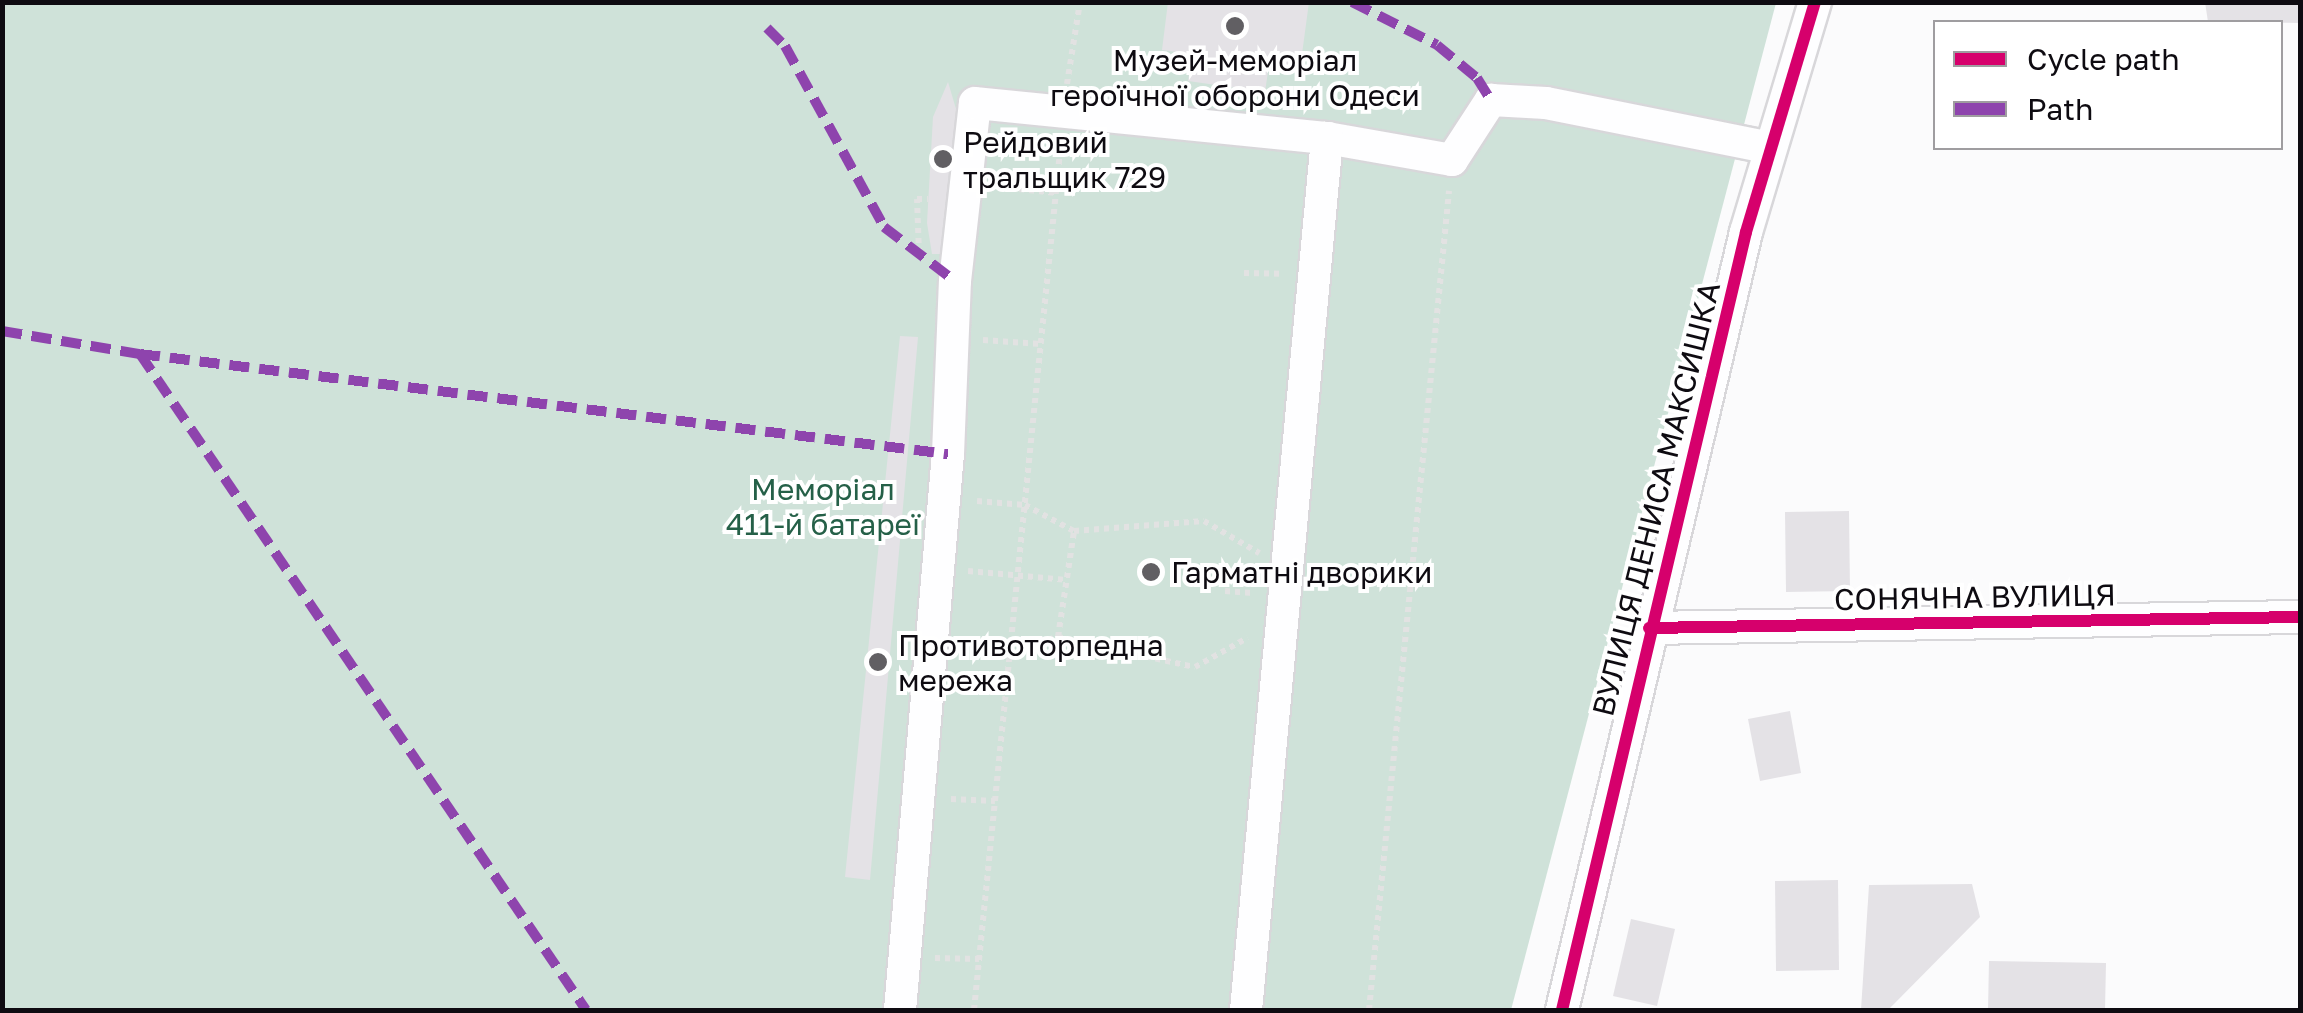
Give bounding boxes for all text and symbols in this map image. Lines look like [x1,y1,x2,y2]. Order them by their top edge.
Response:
marker: Музей-меморіал героїчної оборони Одеси [1224,15,1246,37]
legend [1933,20,2283,150]
text: Cycle path [2027,41,2180,77]
place label: Музей-меморіал героїчної оборони Одеси [1050,42,1420,112]
text: Path [2027,91,2093,127]
place label: Рейдовий тральщик 729 [963,124,1166,194]
marker: Рейдовий тральщик 729 [932,148,954,170]
street label: ВУЛИЦЯ ДЕНИСА МАКСИШКА [1585,278,1727,720]
park label: Меморіал 411-й батареї [726,471,920,542]
place label: Гарматні дворики [1171,554,1432,590]
marker: Гарматні дворики [1140,561,1162,583]
street label: СОНЯЧНА ВУЛИЦЯ [1834,577,2116,617]
place label: Противоторпедна мережа [898,627,1164,698]
marker: Противоторпедна мережа [867,651,889,673]

